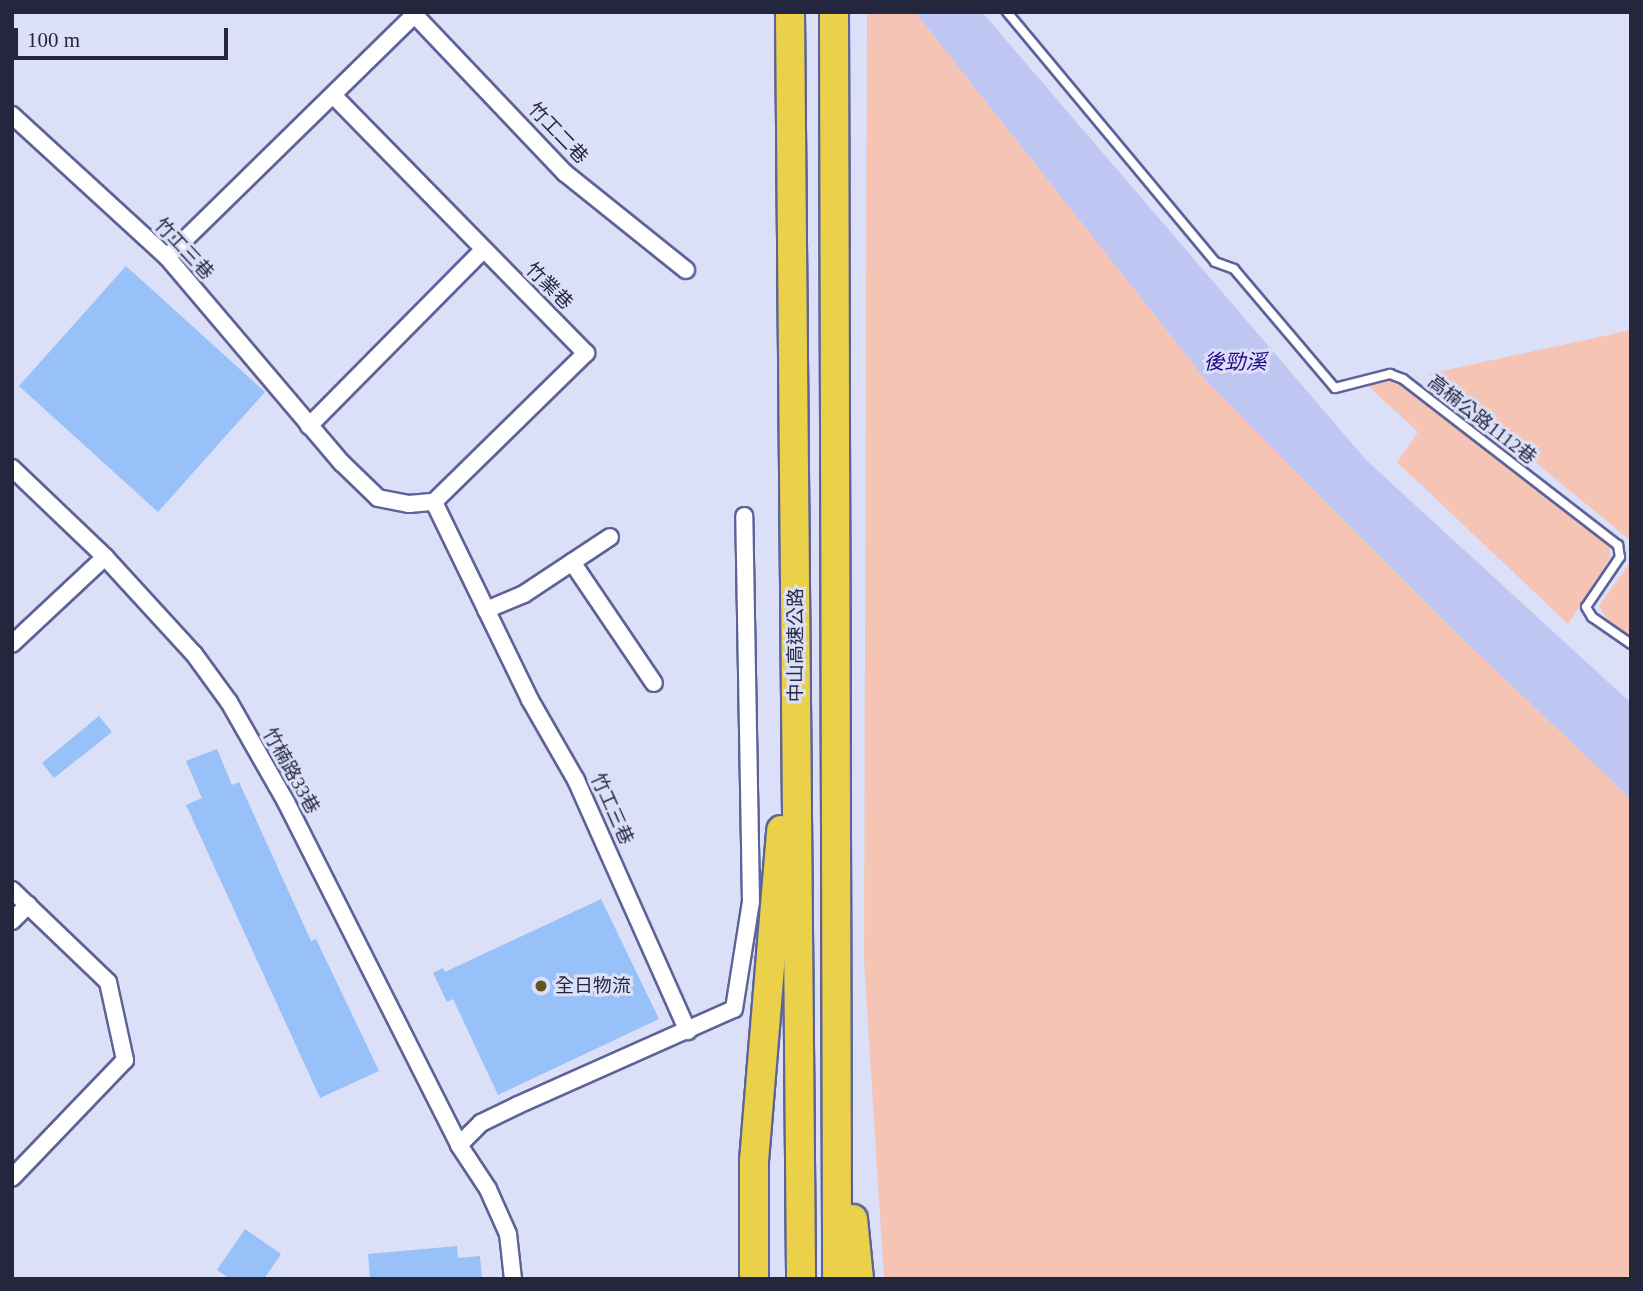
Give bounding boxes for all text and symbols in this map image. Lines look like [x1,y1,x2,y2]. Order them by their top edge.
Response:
scale bar [18,14,231,58]
text: 100 m [27,28,80,52]
street label: 竹工二巷 [523,98,593,168]
street label: 竹工三巷 [150,213,218,285]
street label: 竹業巷 [521,258,577,314]
water label: 後勁溪 [1204,349,1266,375]
street label: 高楠公路1112巷 [1423,371,1541,469]
street label: 中山高速公路 [785,588,807,702]
street label: 竹楠路33巷 [258,724,324,818]
street label: 竹工三巷 [586,770,638,848]
place label: 全日物流 [555,975,631,997]
marker: 全日物流 [533,978,549,994]

